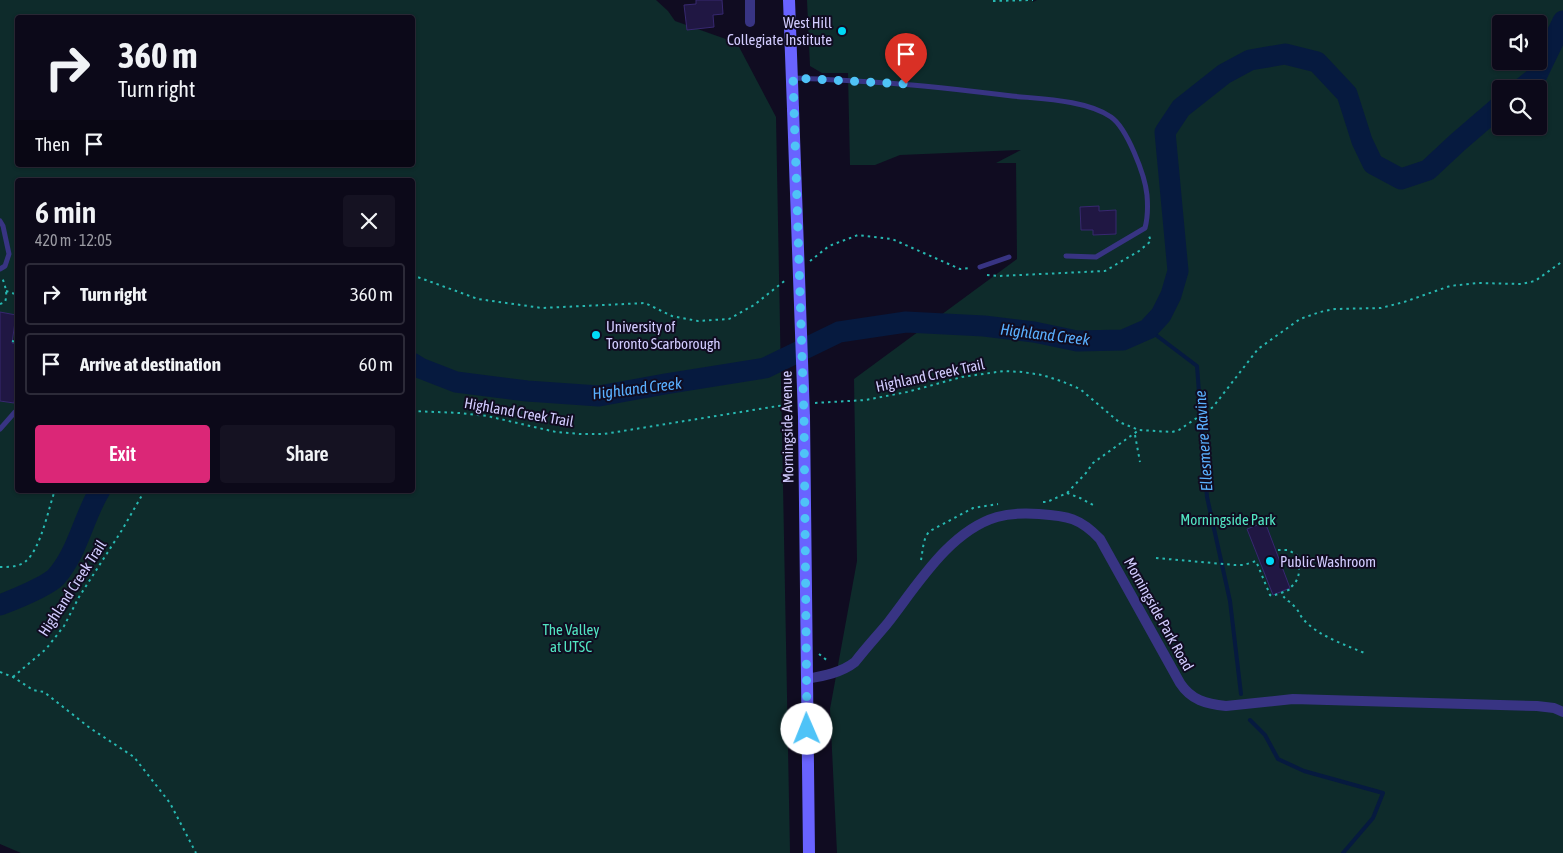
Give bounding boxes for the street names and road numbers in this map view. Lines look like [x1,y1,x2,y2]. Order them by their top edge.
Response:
street label: Highland Creek Trail [874,355,986,395]
street label: Morningside Avenue [778,371,796,483]
street label: Highland Creek Trail [463,394,575,430]
street label: Highland Creek Trail [35,537,109,639]
street label: Morningside Park Road [1121,555,1197,673]

